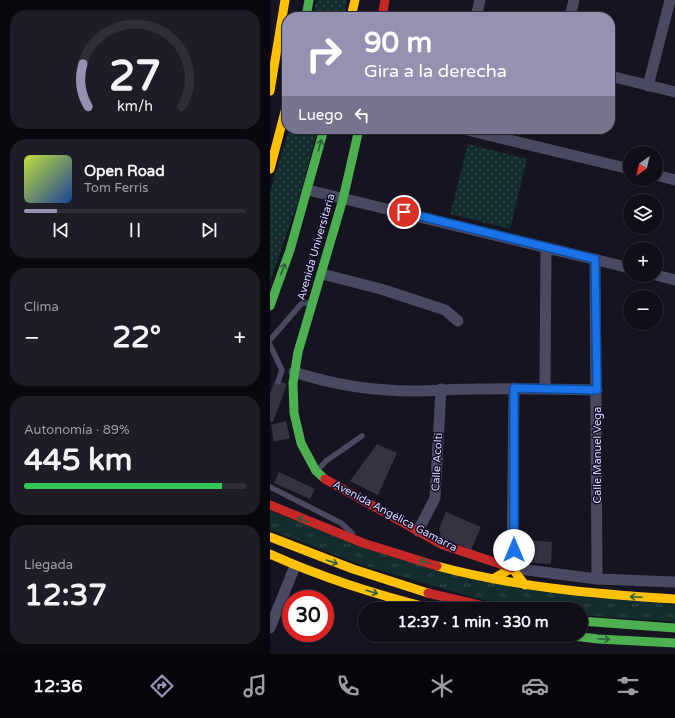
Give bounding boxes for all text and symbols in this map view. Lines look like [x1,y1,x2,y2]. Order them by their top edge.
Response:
text: 90 m [364,26,432,60]
icon: right [298,28,350,80]
text: 27 [109,52,161,102]
text: Gira a la derecha [364,60,507,82]
text: km/h [117,98,153,115]
icon: left [351,104,373,126]
text: Luego [298,106,343,124]
one-way arrow [317,138,324,151]
north arrow [623,146,663,186]
map controls [623,146,663,330]
text: Open Road [84,162,165,180]
text: Tom Ferris [84,180,148,196]
street label: Avenida Universitaria [295,192,337,302]
button: layers [623,194,663,234]
pin [387,195,421,229]
icon: arrive [393,201,415,223]
icon: previous [50,219,72,241]
icon: pause [124,219,146,241]
icon: next [198,219,220,241]
button: + [623,242,663,282]
one-way arrow [280,263,287,276]
button: − [623,290,663,330]
text: Clima [24,299,59,315]
text: 22° [112,319,161,356]
text: − [24,325,40,351]
text: + [234,325,246,351]
street label: Calle Manuel Vega [591,407,604,503]
text: Autonomía · 89% [24,422,130,438]
street label: Calle Acolti [429,432,445,492]
text: 445 km [24,442,132,479]
street label: Avenida Angélica Gamarra [331,478,459,554]
one-way arrow [297,515,309,523]
position arrow [493,529,535,571]
text: Llegada [24,557,73,573]
one-way arrow [326,558,338,566]
one-way arrow [419,558,432,565]
text: 12:37 [24,577,107,614]
one-way arrow [365,589,378,596]
speed limit sign: 30 [282,590,334,642]
one-way arrow [630,593,643,600]
text: 12:37 · 1 min · 330 m [398,613,548,631]
one-way arrow [597,635,610,643]
icon: directions [148,672,176,700]
icon: music [241,672,269,700]
icon: phone [334,672,362,700]
icon: climate [428,672,456,700]
icon: car [521,672,549,700]
icon: filters [614,672,642,700]
text: 12:36 [33,675,83,697]

